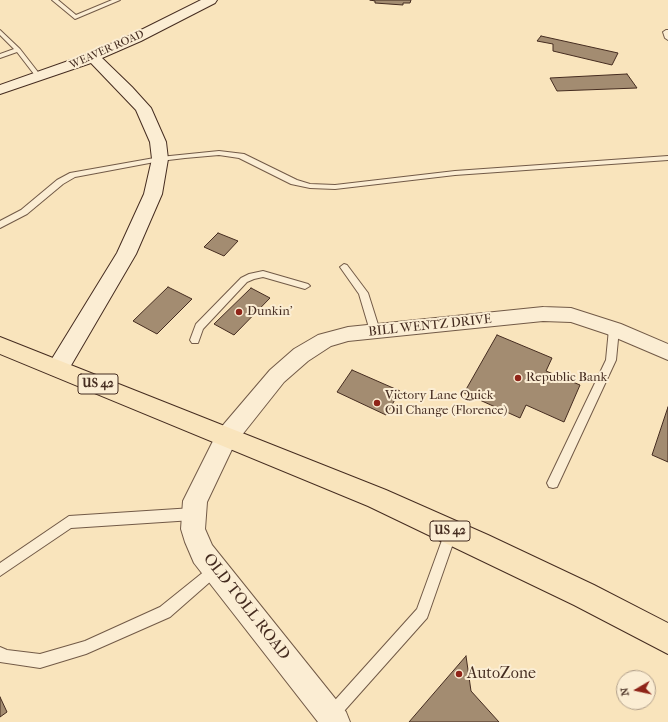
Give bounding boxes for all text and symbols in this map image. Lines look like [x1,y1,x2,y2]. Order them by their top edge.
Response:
street label: WEAVER ROAD [68,28,146,72]
place label: Dunkin' [247,304,293,320]
marker: Dunkin' [234,307,244,317]
street label: BILL WENTZ DRIVE [368,312,492,340]
place label: Republic Bank [526,370,607,386]
marker: Republic Bank [513,373,523,383]
road number: US 42 [78,374,118,394]
place label: Victory Lane Quick Oil Change (Florence) [385,388,507,419]
marker: Victory Lane Quick Oil Change (Florence) [372,398,382,408]
road number: US 42 [430,521,470,541]
street label: OLD TOLL ROAD [198,550,294,664]
place label: AutoZone [467,664,536,684]
marker: AutoZone [454,669,464,679]
north arrow [616,670,656,710]
text: N [618,687,632,697]

